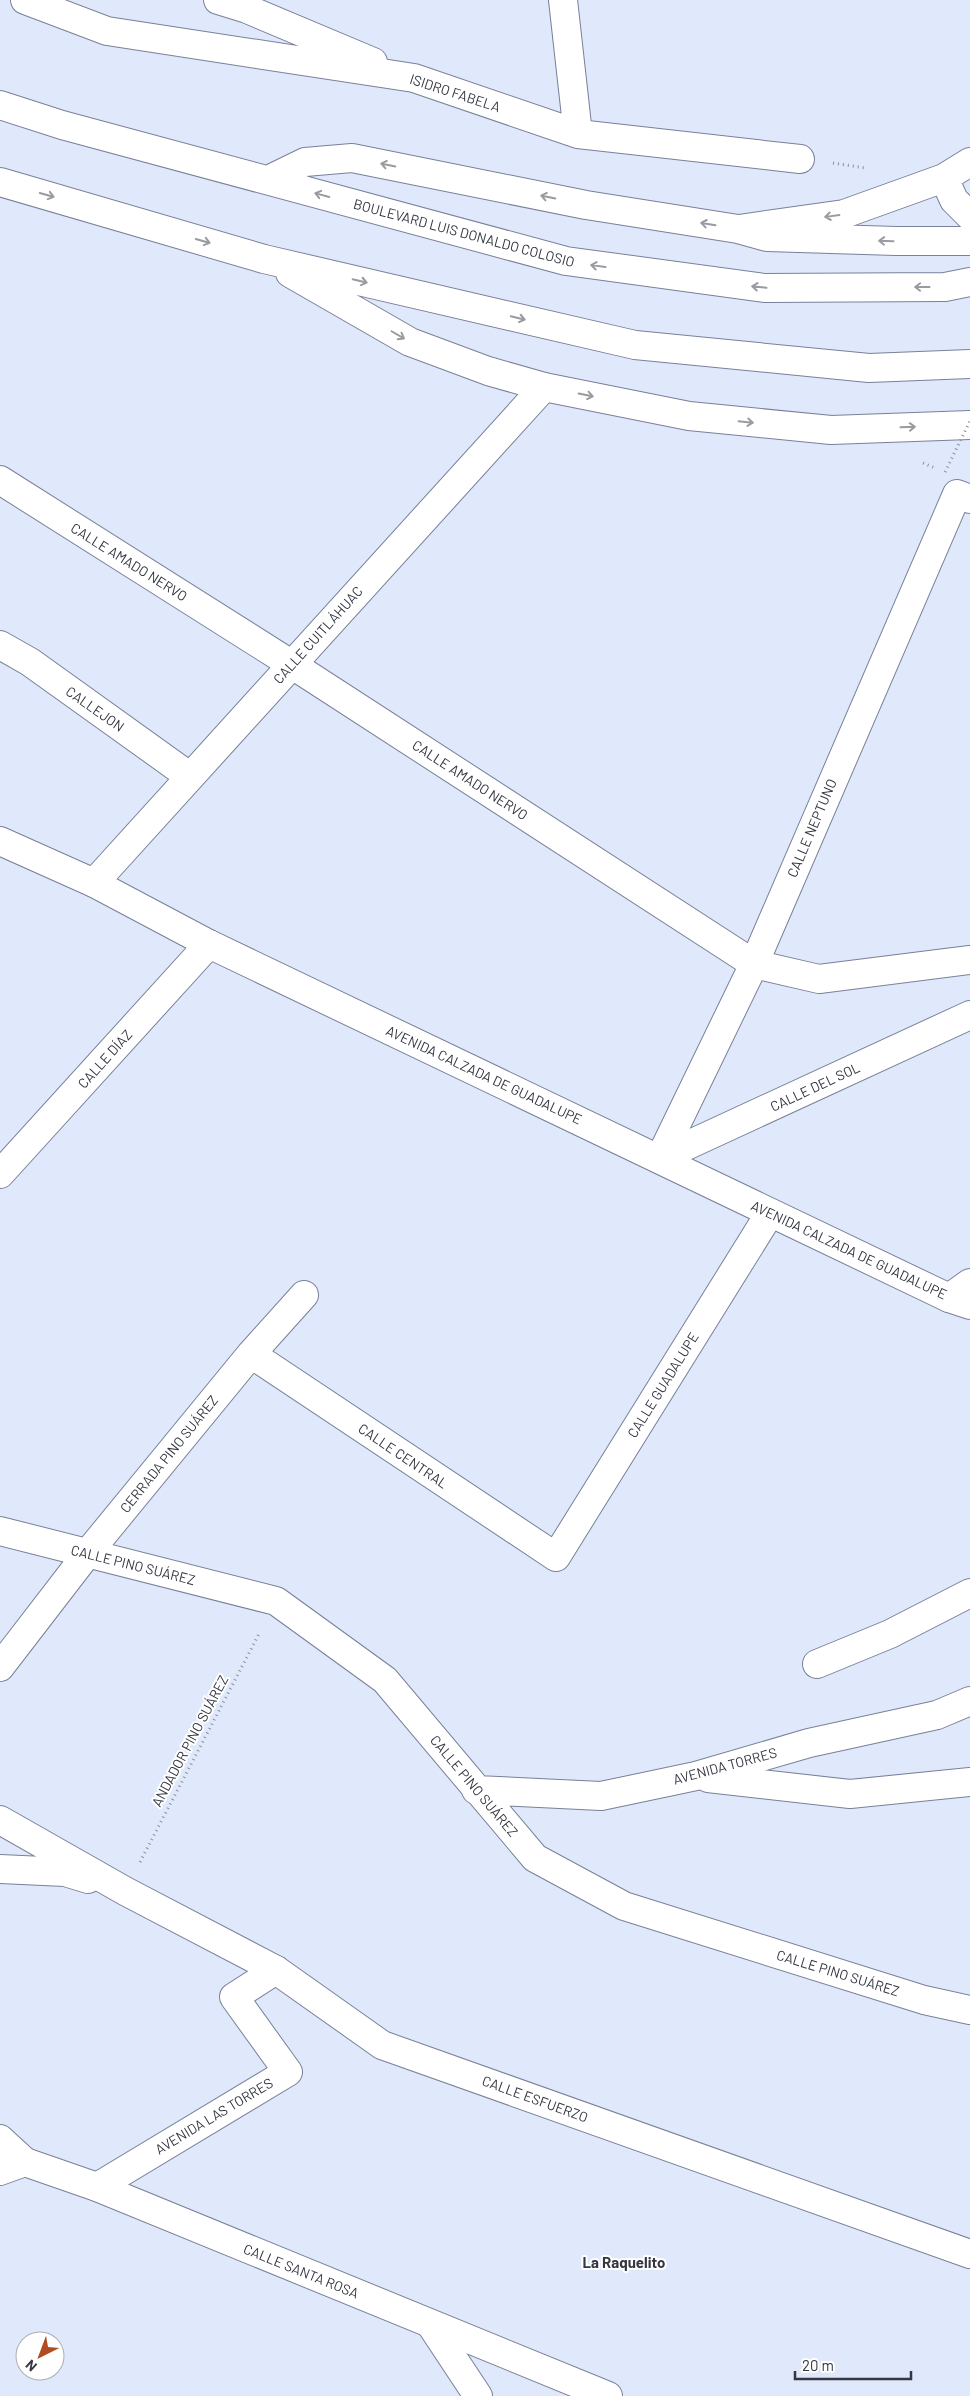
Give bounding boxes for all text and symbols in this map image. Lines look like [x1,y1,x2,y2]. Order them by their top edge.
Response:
street label: ISIDRO FABELA [408,70,503,115]
one-way arrow [381,160,397,169]
one-way arrow [315,190,331,199]
one-way arrow [38,191,54,201]
one-way arrow [540,192,556,201]
street label: BOULEVARD LUIS DONALDO COLOSIO [352,195,576,270]
one-way arrow [824,211,840,221]
one-way arrow [700,219,716,229]
one-way arrow [879,236,895,246]
one-way arrow [194,237,210,246]
one-way arrow [590,261,606,271]
one-way arrow [352,277,368,286]
one-way arrow [751,282,767,292]
one-way arrow [914,282,930,292]
one-way arrow [510,314,526,323]
one-way arrow [390,331,405,341]
one-way arrow [577,391,593,400]
one-way arrow [737,417,753,427]
one-way arrow [899,423,915,432]
street label: CALLE AMADO NERVO [68,519,191,604]
street label: CALLE CUITLÁHUAC [269,582,366,687]
street label: CALLEJON [63,682,128,735]
street label: CALLE AMADO NERVO [409,736,531,823]
street label: CALLE NEPTUNO [783,776,840,880]
street label: AVENIDA CALZADA DE GUADALUPE [383,1022,585,1128]
street label: CALLE DÍAZ [74,1026,135,1091]
street label: CALLE DEL SOL [767,1058,862,1115]
street label: AVENIDA CALZADA DE GUADALUPE [748,1197,950,1303]
street label: CALLE GUADALUPE [623,1329,702,1440]
street label: CERRADA PINO SUÁREZ [116,1392,221,1516]
street label: CALLE CENTRAL [355,1419,451,1492]
street label: CALLE PINO SUÁREZ [69,1541,197,1588]
street label: ANDADOR PINO SUÁREZ [148,1672,231,1809]
street label: CALLE PINO SUÁREZ [427,1731,522,1840]
street label: AVENIDA TORRES [671,1743,779,1788]
street label: CALLE PINO SUÁREZ [775,1946,902,1999]
street label: CALLE ESFUERZO [480,2072,590,2126]
street label: AVENIDA LAS TORRES [152,2074,276,2157]
street label: CALLE SANTA ROSA [241,2240,362,2302]
district label: La Raquelito [583,2253,665,2271]
north arrow [15,2331,65,2381]
scale bar [795,2348,911,2380]
text: 20 m [802,2356,834,2374]
text: N [22,2357,40,2375]

